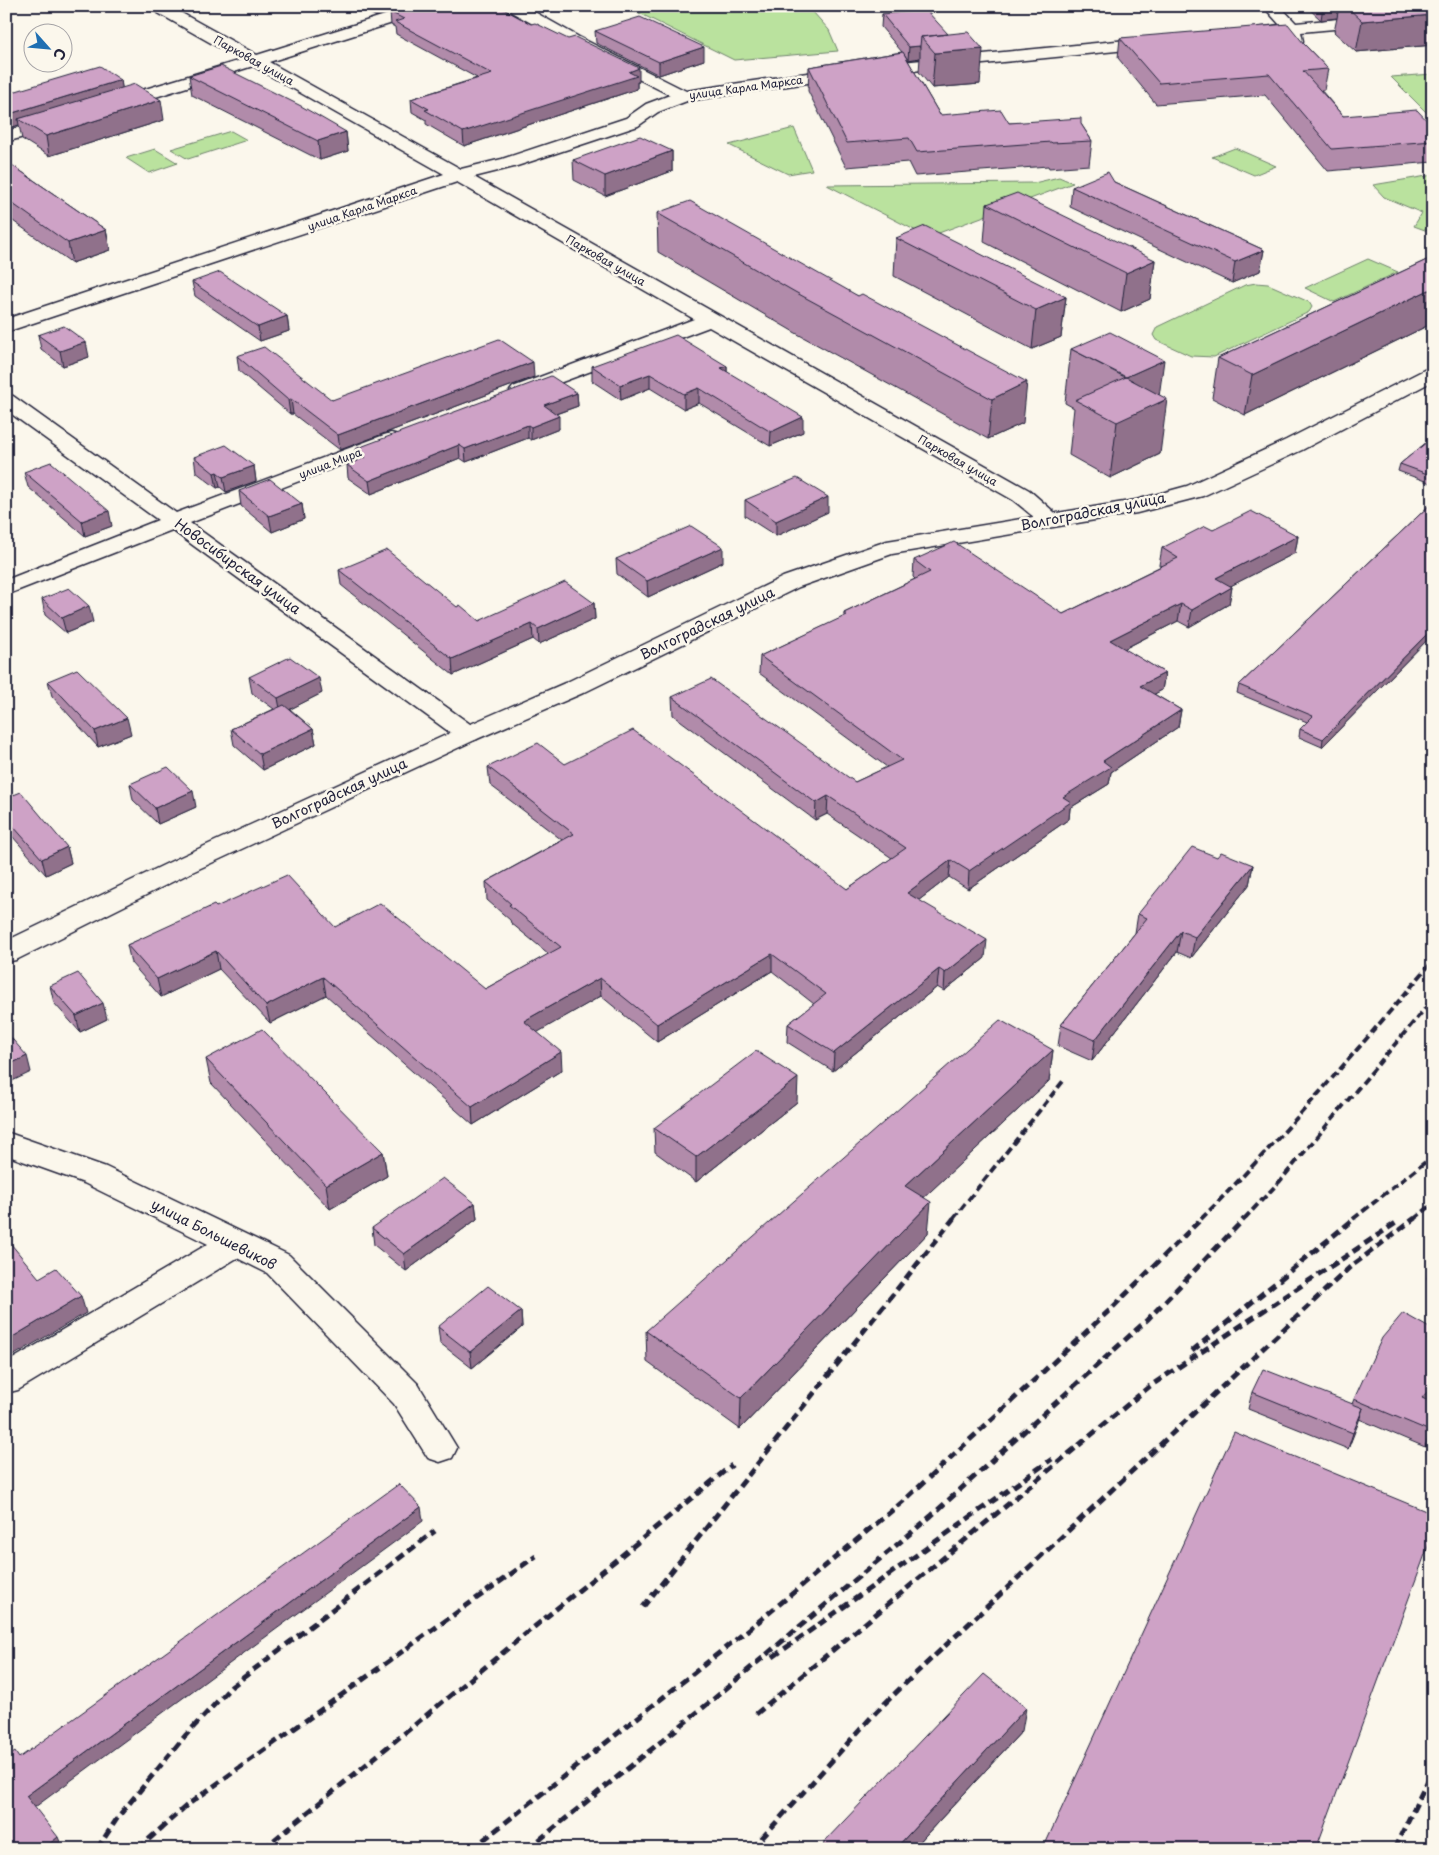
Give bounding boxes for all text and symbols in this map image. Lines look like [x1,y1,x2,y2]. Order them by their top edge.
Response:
north arrow [22,22,72,72]
street label: Парковая улица [211,31,297,89]
text: С [48,45,72,64]
street label: улица Карла Маркса [688,71,804,103]
street label: улица Карла Маркса [305,181,419,235]
street label: Парковая улица [563,230,649,290]
street label: Парковая улица [915,430,1001,490]
street label: улица Мира [296,443,364,483]
street label: Волгоградская улица [1019,487,1168,535]
street label: Новосибирская улица [170,513,306,619]
street label: Волгоградская улица [636,581,778,665]
street label: Волгоградская улица [268,752,410,834]
street label: улица Большевиков [148,1193,280,1275]

